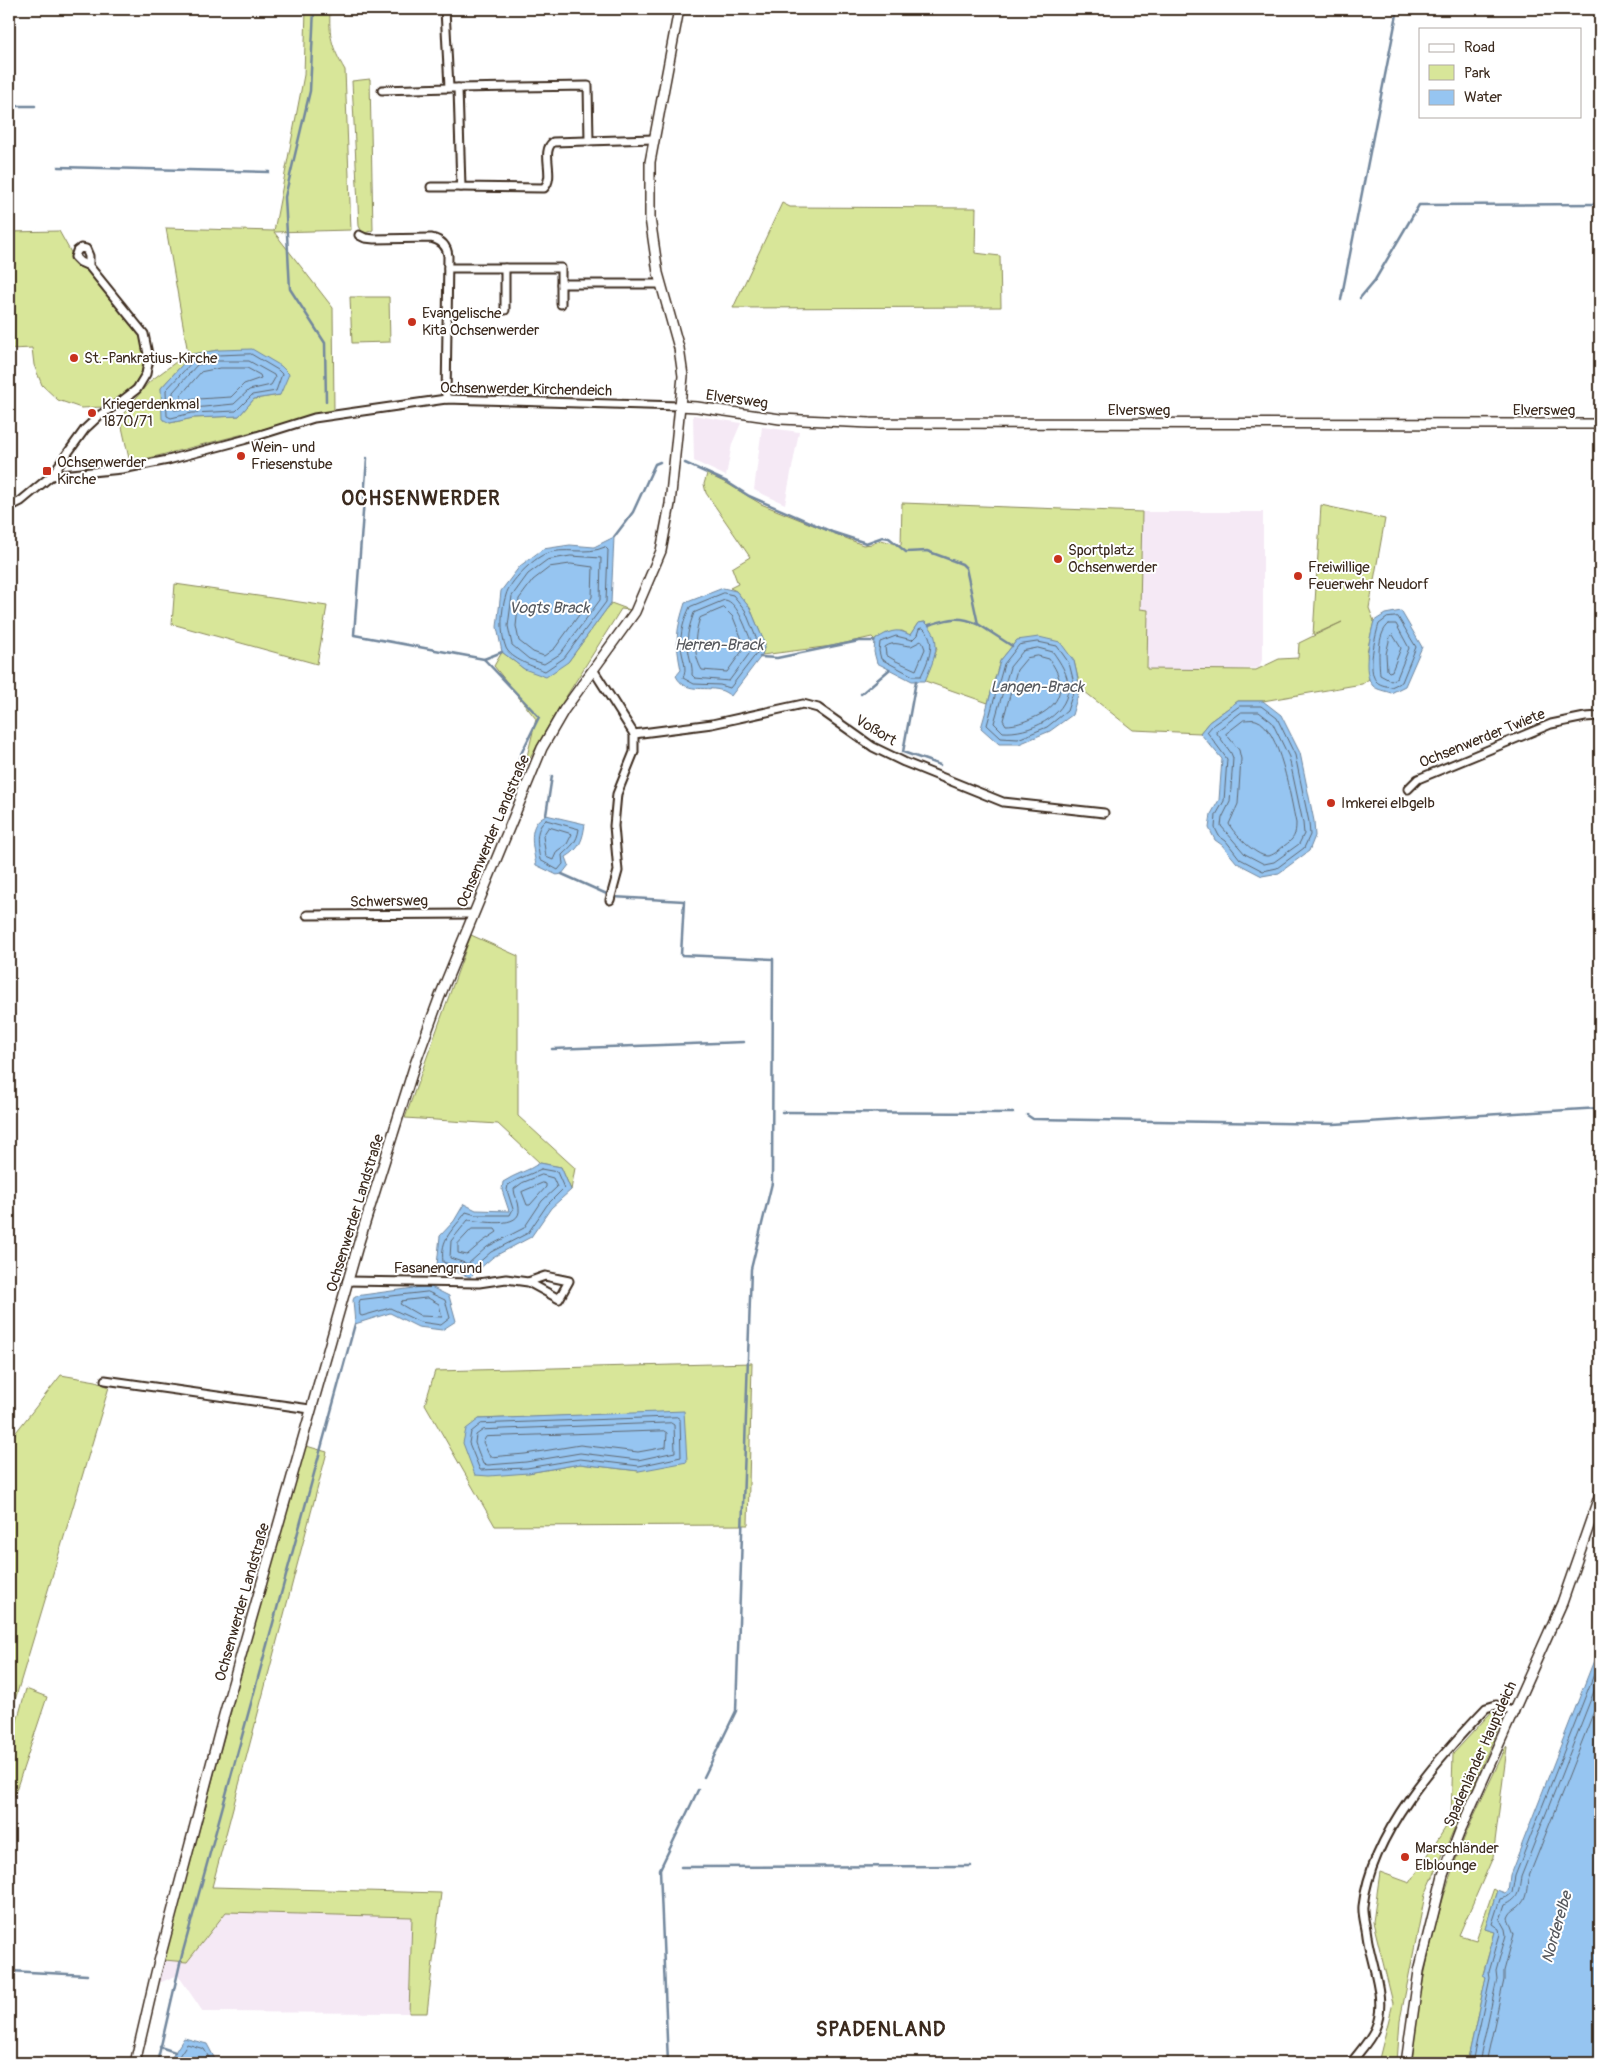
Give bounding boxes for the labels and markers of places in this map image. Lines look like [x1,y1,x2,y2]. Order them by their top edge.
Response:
place label: Evangelische Kita Ochsenwerder [422,304,540,340]
marker: Evangelische Kita Ochsenwerder [406,316,418,328]
place label: St.-Pankratius-Kirche [84,349,218,368]
marker: St.-Pankratius-Kirche [68,352,80,364]
place label: Kriegerdenkmal 1870/71 [102,395,200,431]
marker: Kriegerdenkmal 1870/71 [86,407,98,419]
place label: Wein- und Friesenstube [251,438,333,474]
marker: Wein- und Friesenstube [235,450,247,462]
place label: Ochsenwerder Kirche [57,453,147,489]
marker: Ochsenwerder Kirche [41,465,53,477]
place label: Sportplatz Ochsenwerder [1068,541,1158,577]
marker: Sportplatz Ochsenwerder [1052,553,1064,565]
place label: Freiwillige Feuerwehr Neudorf [1308,558,1429,594]
marker: Freiwillige Feuerwehr Neudorf [1292,570,1304,582]
place label: Imkerei elbgelb [1341,794,1435,813]
marker: Imkerei elbgelb [1325,797,1337,809]
place label: Marschländer Elblounge [1415,1839,1500,1875]
marker: Marschländer Elblounge [1399,1851,1411,1863]

